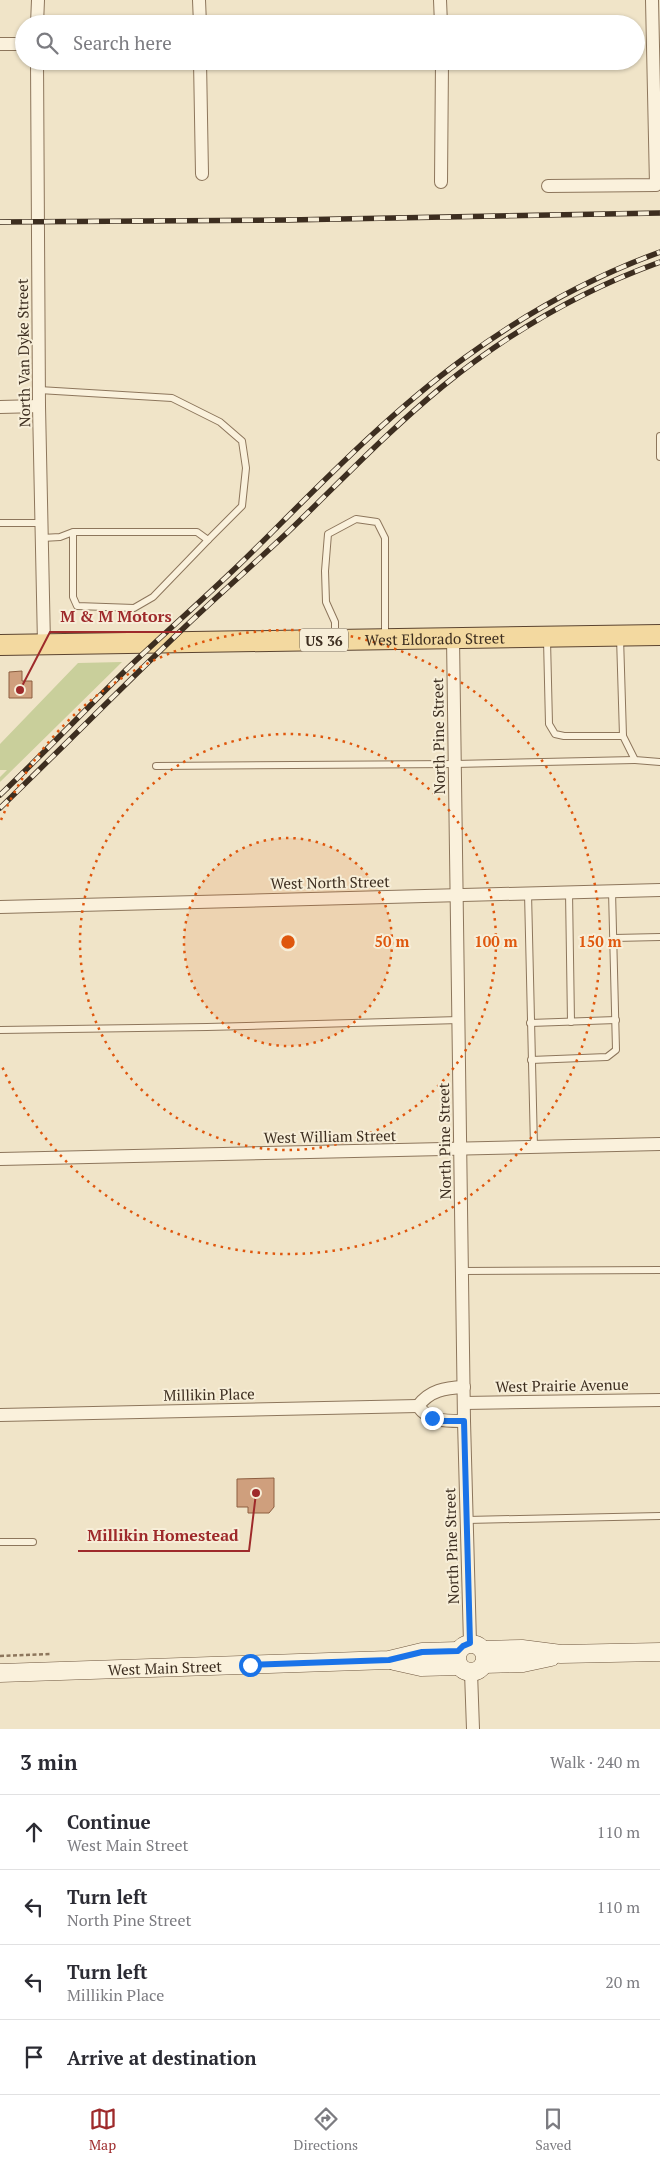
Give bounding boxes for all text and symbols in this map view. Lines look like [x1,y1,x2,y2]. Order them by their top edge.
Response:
search box [15,15,645,70]
icon: search [33,29,61,57]
text: Search here [73,30,172,55]
street label: North Van Dyke Street [12,278,34,428]
callout: M & M Motors [50,601,182,632]
text: M & M Motors [60,605,172,627]
street label: West Eldorado Street [365,627,505,649]
road number: US 36 [300,628,348,652]
street label: North Pine Street [427,677,449,794]
street label: West North Street [270,871,390,893]
text: 50 m [375,931,410,951]
text: 100 m [474,931,518,951]
text: 150 m [578,931,622,951]
centre of rings [279,933,297,951]
street label: North Pine Street [433,1082,455,1199]
street label: West William Street [264,1125,397,1147]
street label: West Prairie Avenue [495,1374,629,1396]
street label: Millikin Place [163,1383,255,1405]
route end [421,1407,444,1430]
street label: North Pine Street [439,1487,463,1605]
callout: Millikin Homestead [78,1520,249,1551]
text: Millikin Homestead [87,1524,239,1546]
route start [239,1654,262,1677]
street label: West Main Street [108,1656,223,1679]
text: 3 min [20,1748,77,1776]
text: Walk · 240 m [550,1751,640,1773]
text: Continue [67,1809,151,1834]
icon: ahead [20,1818,48,1846]
text: 110 m [597,1821,640,1843]
text: West Main Street [67,1834,189,1856]
text: Turn left [67,1884,148,1909]
icon: left [20,1893,48,1921]
text: 110 m [597,1896,640,1918]
text: North Pine Street [67,1909,191,1931]
text: Turn left [67,1959,148,1984]
icon: left [20,1968,48,1996]
text: 20 m [605,1971,640,1993]
text: Millikin Place [67,1984,164,2006]
icon: arrive [20,2043,48,2071]
text: Arrive at destination [67,2045,256,2070]
tab: Map [89,2105,117,2154]
tab: Directions [294,2105,358,2154]
tab: Saved [535,2105,571,2154]

